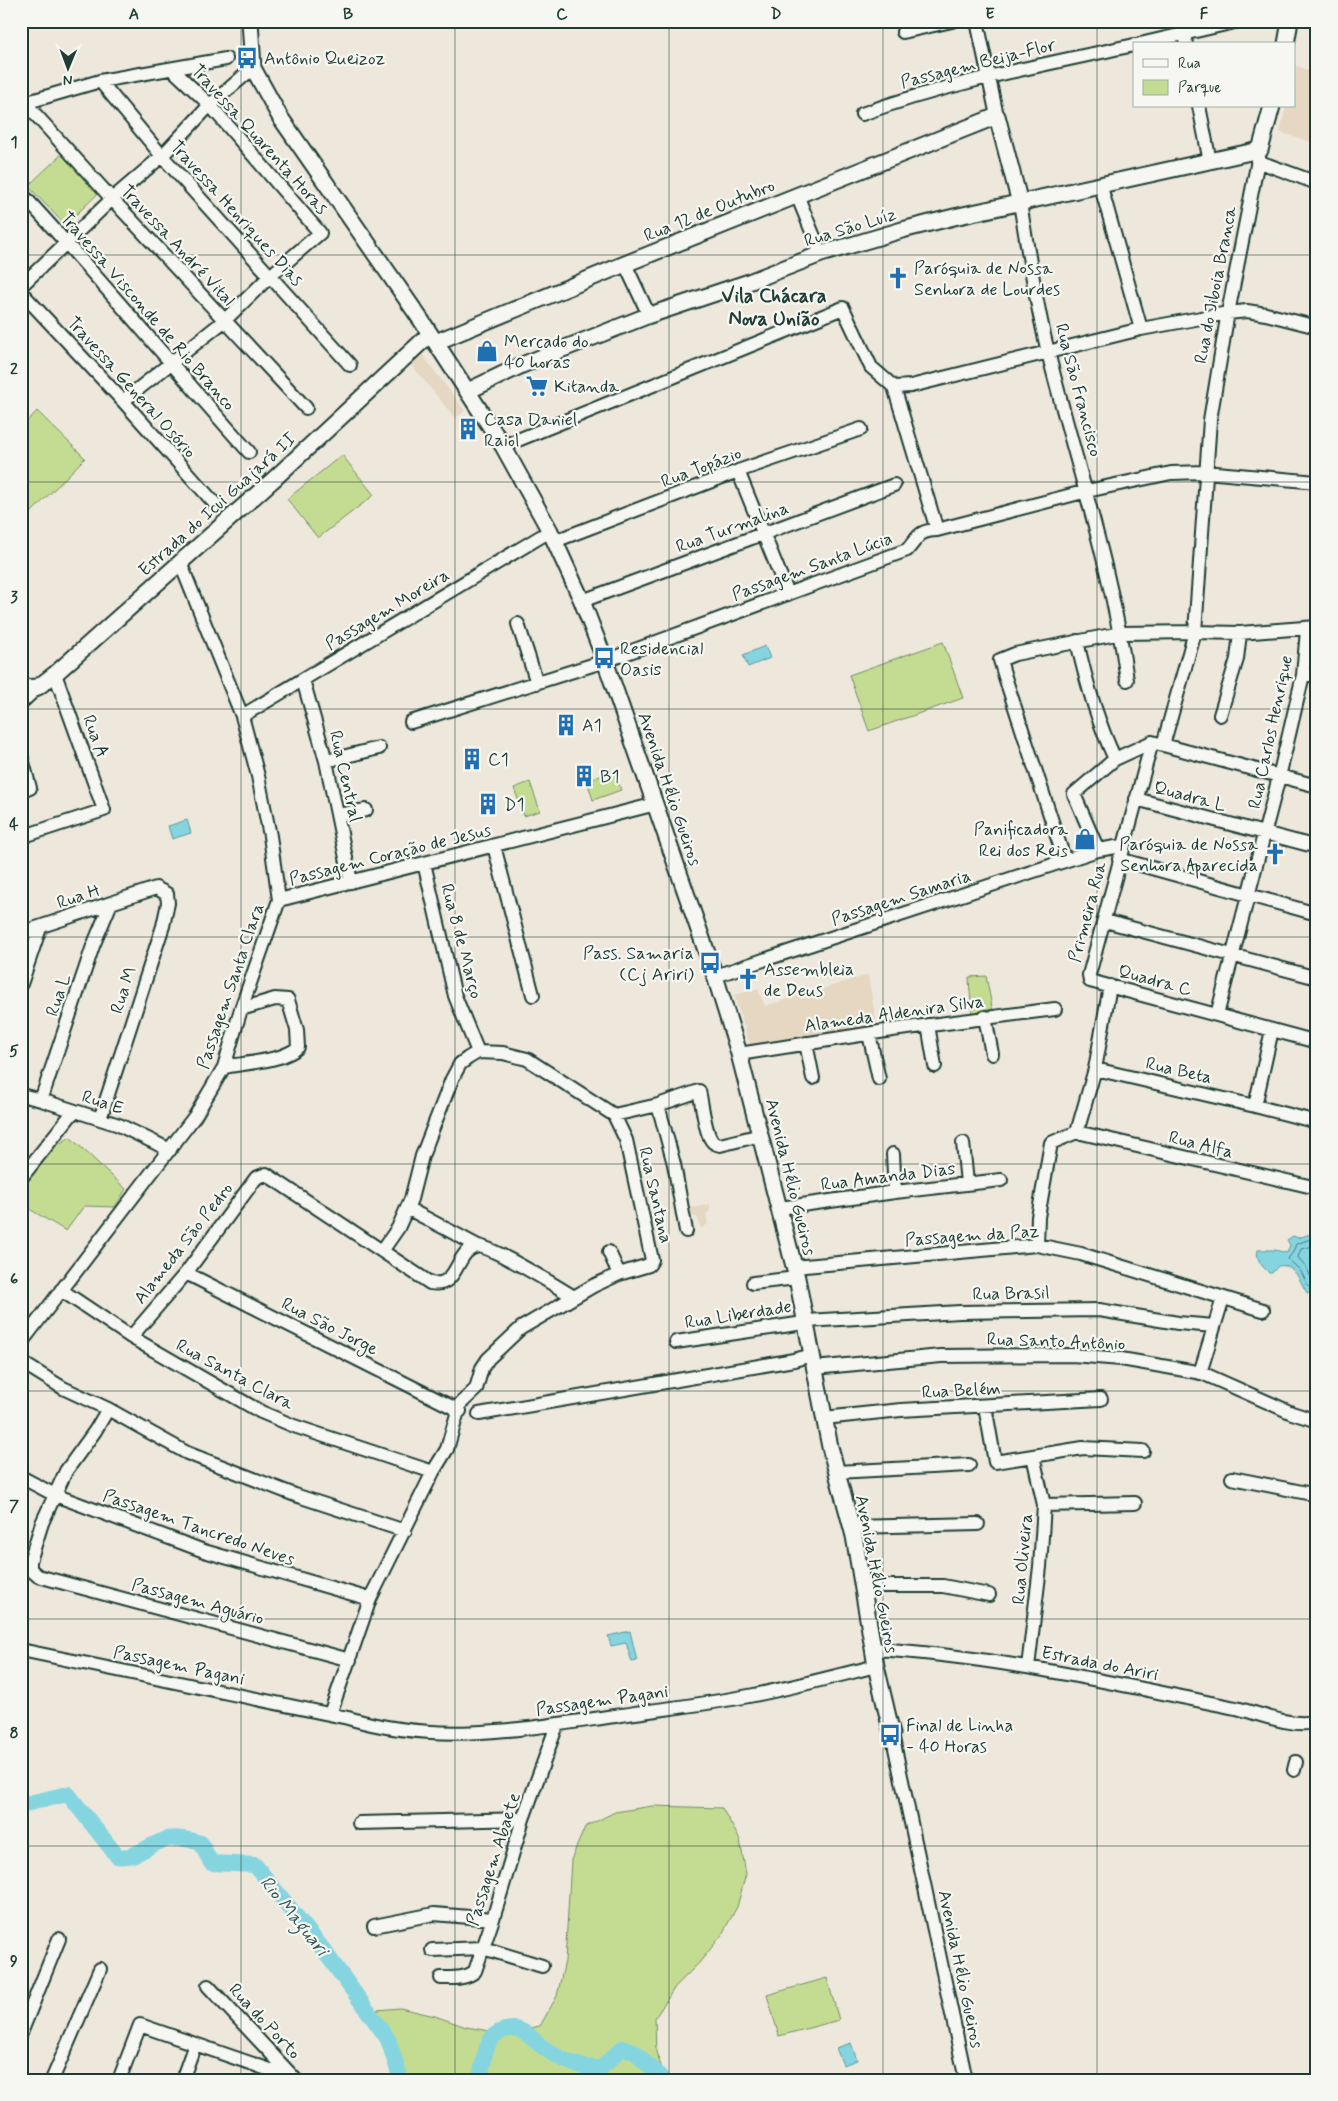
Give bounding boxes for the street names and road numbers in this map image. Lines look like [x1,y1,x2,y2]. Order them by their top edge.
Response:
street label: Passagem Beija-Flor [898,33,1059,95]
street label: Travessa Quarenta Horas [185,59,333,220]
street label: Travessa Henriques Dias [164,136,308,292]
street label: Rua 12 de Outubro [640,174,778,248]
street label: Travessa André Vital [115,180,240,312]
street label: Rua São Luíz [801,203,899,253]
street label: Rua do Jiboia Branca [1189,204,1243,366]
street label: Travessa Visconde de Rio Branco [54,207,240,416]
street label: Travessa General Osório [61,312,201,464]
street label: Rua São Francisco [1049,321,1107,460]
street label: Estrada do Icui Guajará II [134,427,302,582]
street label: Rua Topázio [658,442,745,494]
street label: Rua Turmalina [673,496,792,559]
street label: Passagem Santa Lúcia [729,527,896,607]
street label: Passagem Moreira [321,563,454,656]
street label: Rua Carlos Henrique [1243,653,1299,811]
street label: Avenida Hélio Gueiros [632,709,707,869]
street label: Rua A [76,712,114,761]
street label: Rua Central [323,728,367,824]
street label: Quadra L [1151,776,1229,818]
street label: Passagem Coração de Jesus [287,818,494,892]
street label: Primeira Rua [1063,859,1113,965]
street label: Passagem Samaria [828,864,974,932]
street label: Rua H [54,878,103,915]
street label: Rua 8 de Março [434,881,488,1001]
street label: Passagem Santa Clara [191,900,271,1072]
street label: Quadra C [1115,960,1195,1002]
street label: Rua M [105,964,143,1017]
street label: Rua L [41,971,77,1020]
street label: Alameda Aldenira Silva [803,990,985,1038]
street label: Rua Beta [1143,1052,1214,1090]
street label: Rua E [79,1085,127,1121]
street label: Avenida Hélio Gueiros [759,1096,821,1258]
street label: Rua Alfa [1166,1125,1235,1165]
street label: Rua Santana [632,1145,678,1246]
street label: Rua Amanda Dias [820,1157,957,1197]
street label: Alameda São Pedro [129,1178,239,1309]
street label: Passagem da Paz [904,1219,1040,1253]
street label: Rua Brasil [972,1281,1050,1307]
street label: Rua São Jorge [277,1292,382,1362]
street label: Rua Liberdade [683,1295,793,1335]
street label: Rua Santo Antônio [986,1328,1126,1356]
street label: Rua Santa Clara [172,1334,298,1416]
street label: Rua Belém [921,1377,1001,1405]
street label: Passagem Tancredo Neves [100,1484,298,1572]
street label: Avenida Hélio Gueiros [849,1493,903,1656]
street label: Rua Oliveira [1007,1513,1039,1606]
street label: Passagem Aguário [129,1573,267,1632]
street label: Passagem Pagani [111,1640,247,1692]
street label: Estrada do Ariri [1039,1641,1160,1687]
street label: Passagem Pagani [534,1680,670,1722]
street label: Passagem Abaete [461,1789,527,1929]
street label: Avenida Hélio Gueiros [932,1888,989,2050]
street label: Rua do Porto [223,1978,306,2065]

